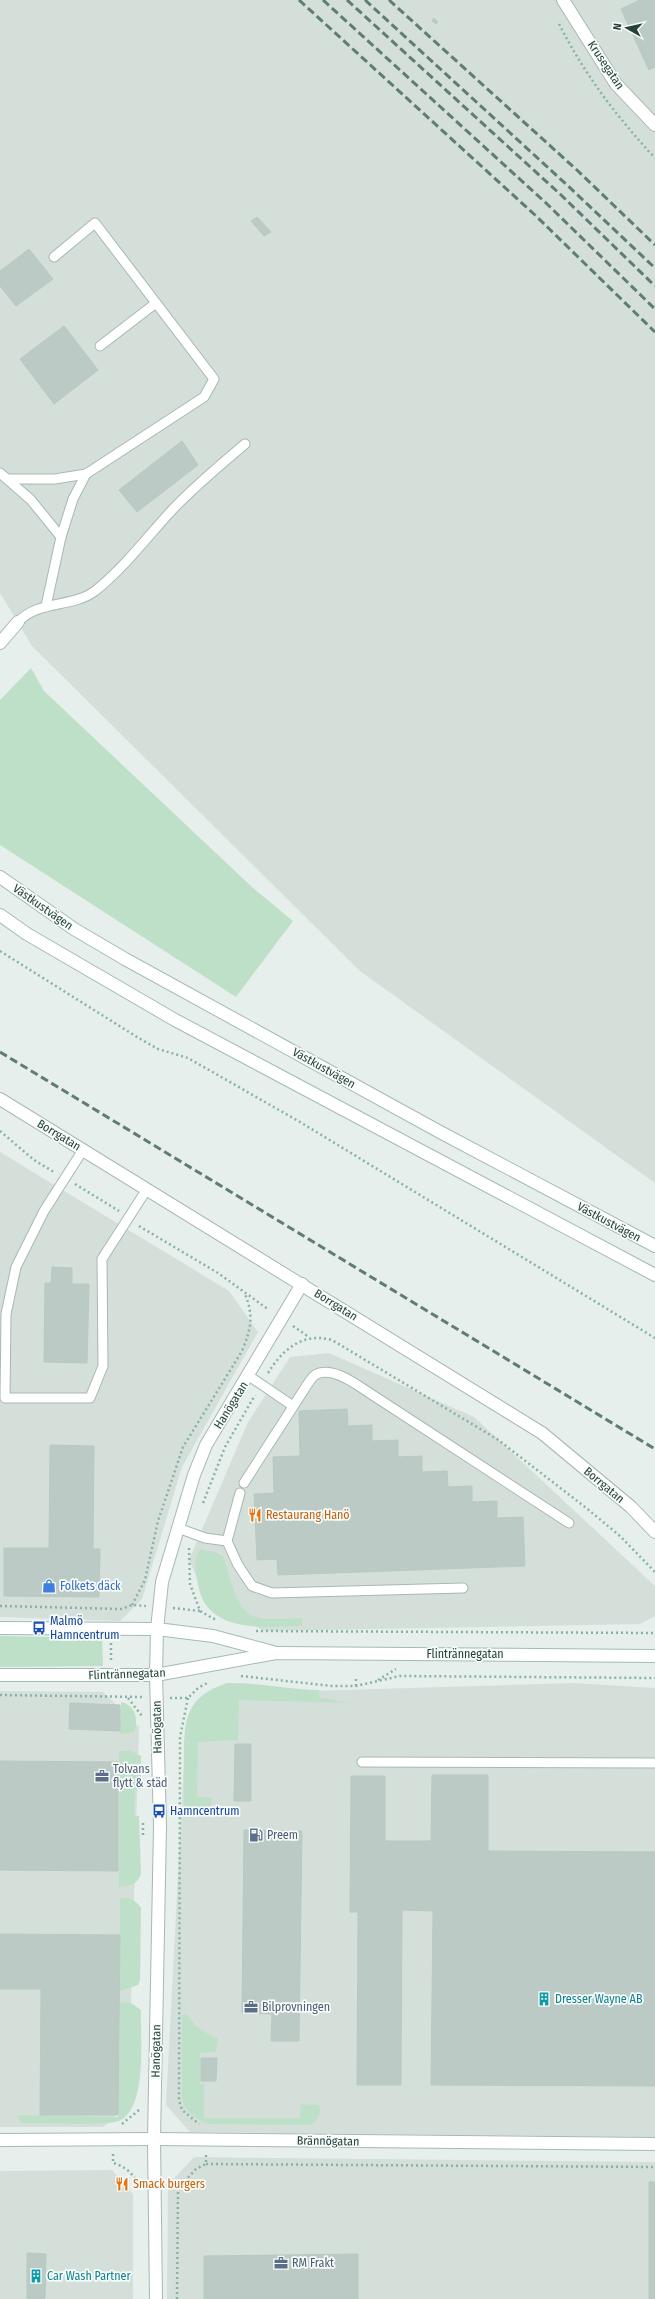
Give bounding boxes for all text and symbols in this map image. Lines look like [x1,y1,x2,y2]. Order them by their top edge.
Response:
north arrow [607,8,647,48]
text: N [611,23,624,31]
street label: Krusegatan [585,38,627,92]
street label: Västkustvägen [10,881,76,933]
street label: Västkustvägen [290,1045,358,1091]
street label: Borrgatan [35,1117,83,1153]
street label: Västkustvägen [575,1199,643,1245]
street label: Borrgatan [312,1286,360,1324]
street label: Hanögatan [211,1379,251,1431]
street label: Borrgatan [581,1464,627,1506]
restaurant icon: Restaurang Hanö [247,1507,263,1523]
place label: Restaurang Hanö [266,1508,350,1522]
shop icon: Folkets däck [41,1578,57,1594]
place label: Folkets däck [60,1579,121,1593]
place label: Malmö Hamncentrum [50,1614,119,1642]
bus stop icon: Malmö Hamncentrum [31,1620,47,1636]
street label: Flintrännegatan [426,1647,504,1661]
street label: Flintrännegatan [88,1666,166,1682]
street label: Hanögatan [150,1700,164,1754]
place label: Tolvans flytt & städ [113,1762,168,1790]
office icon: Tolvans flytt & städ [94,1768,110,1784]
bus stop icon: Hamncentrum [151,1803,167,1819]
place label: Hamncentrum [170,1804,239,1818]
fuel station icon: Preem [248,1827,264,1843]
place label: Preem [267,1828,298,1842]
building icon: Dresser Wayne AB [536,1991,552,2007]
place label: Dresser Wayne AB [555,1992,643,2006]
office icon: Bilprovningen [243,1999,259,2015]
place label: Bilprovningen [262,2000,330,2014]
street label: Hanögatan [149,2024,163,2078]
street label: Brännögatan [297,2133,359,2149]
restaurant icon: Smack burgers [114,2176,130,2192]
place label: Smack burgers [133,2177,205,2191]
office icon: RM Frakt [273,2255,289,2271]
place label: RM Frakt [292,2256,334,2270]
building icon: Car Wash Partner [28,2268,44,2284]
place label: Car Wash Partner [47,2269,131,2283]

